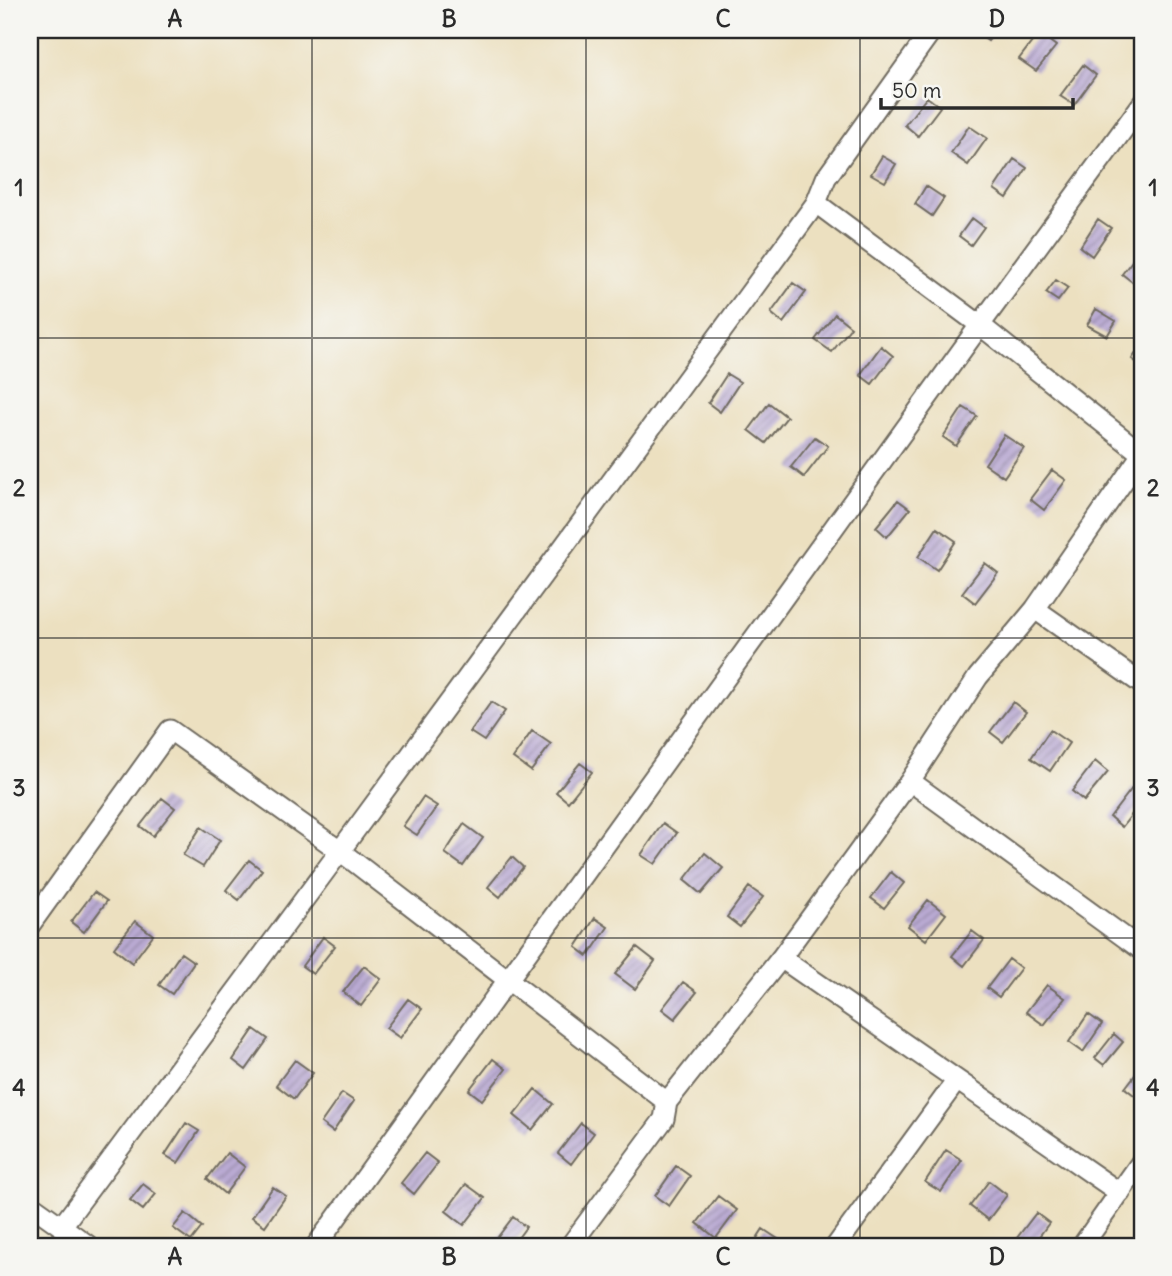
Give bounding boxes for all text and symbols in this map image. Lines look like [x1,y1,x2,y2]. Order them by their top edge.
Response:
text: A [168,4,183,33]
text: B [441,4,457,33]
text: C [715,4,731,33]
text: D [989,4,1005,33]
scale bar [881,66,1074,110]
text: 50 m [892,77,941,104]
text: 1 [14,173,24,202]
text: 1 [1148,173,1158,202]
text: 2 [13,473,26,502]
text: 2 [1147,473,1160,502]
text: 3 [12,773,26,802]
text: 3 [1146,773,1160,802]
text: 4 [12,1073,26,1102]
text: 4 [1146,1073,1160,1102]
text: A [168,1242,183,1271]
text: B [441,1242,457,1271]
text: C [715,1242,731,1271]
text: D [989,1242,1005,1271]

